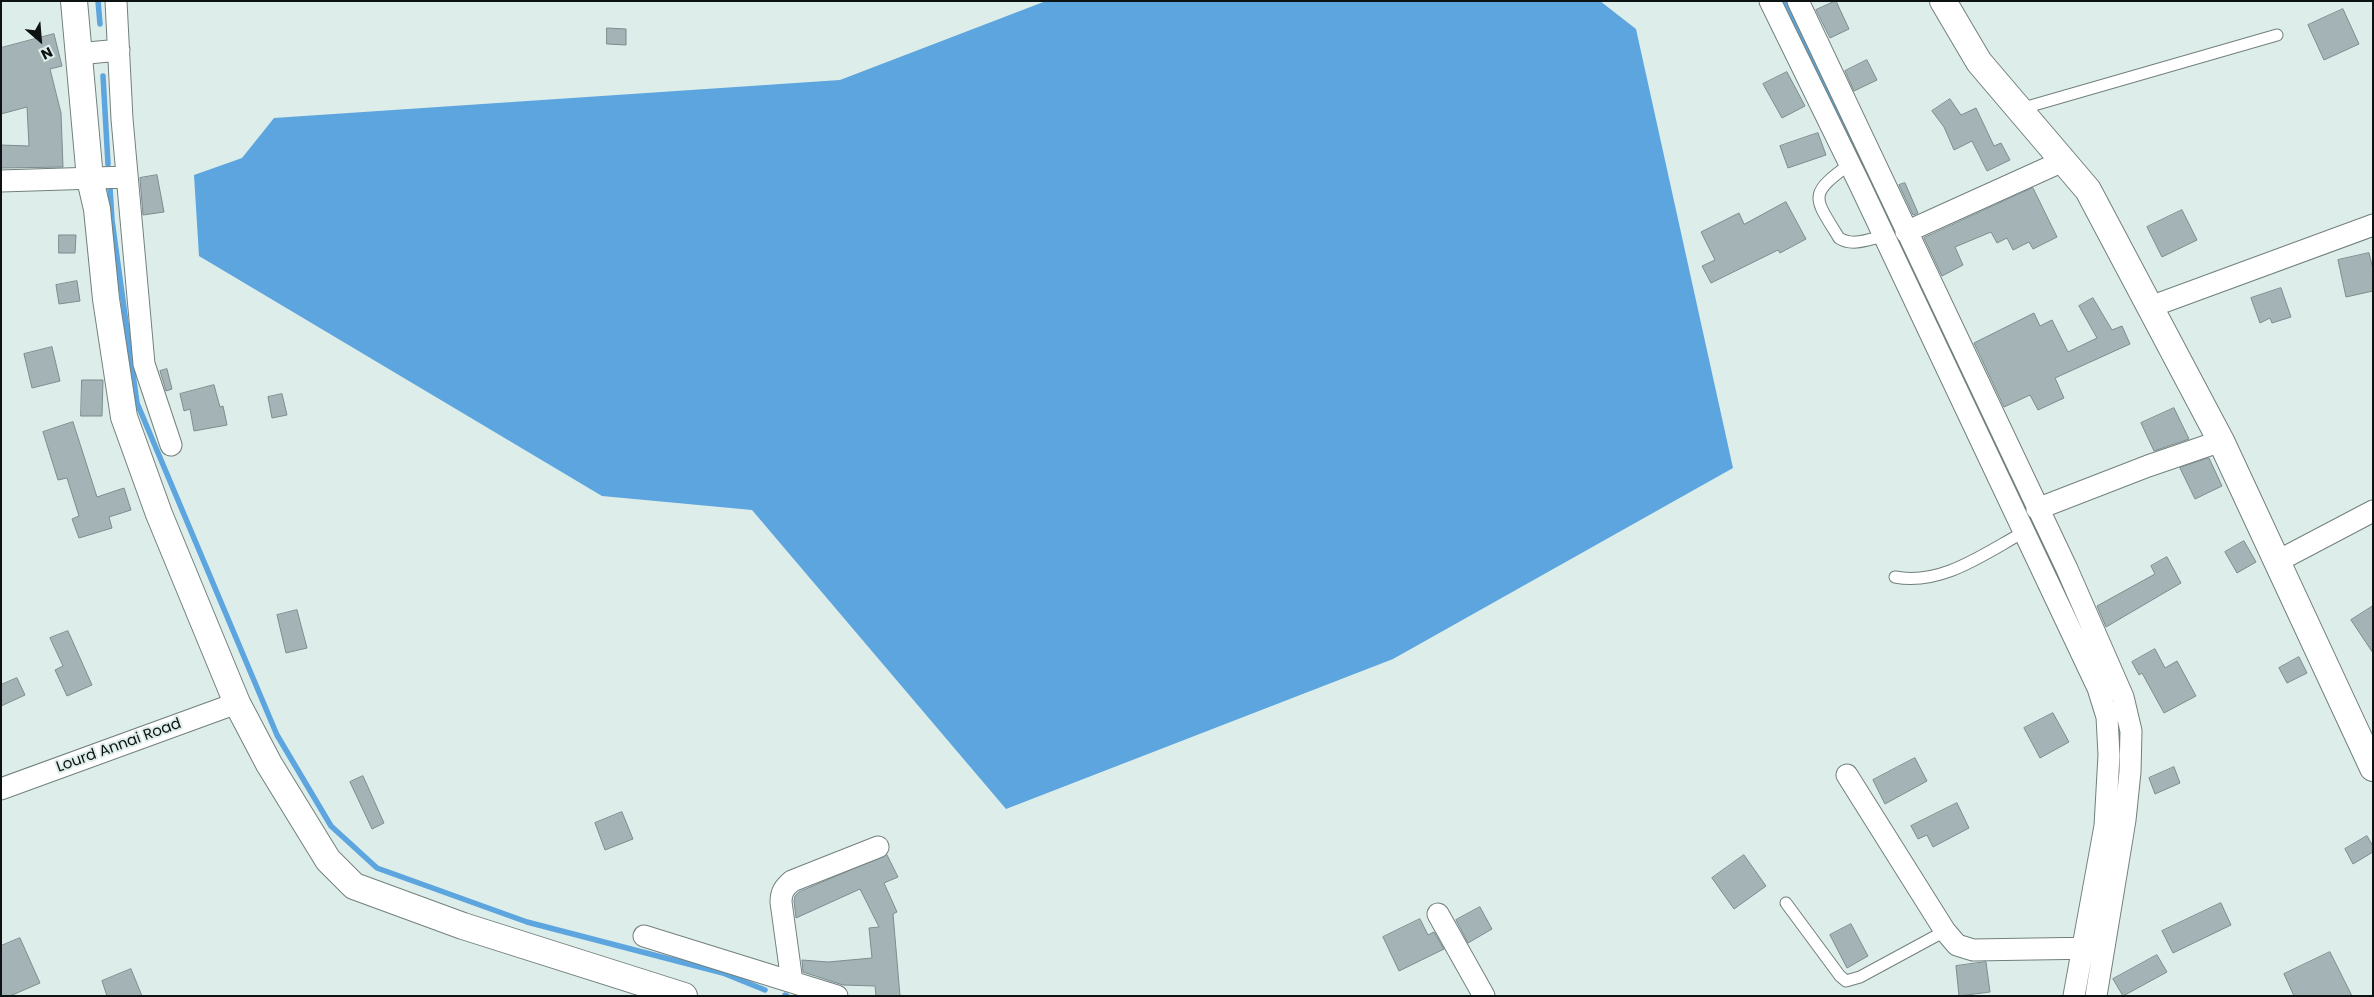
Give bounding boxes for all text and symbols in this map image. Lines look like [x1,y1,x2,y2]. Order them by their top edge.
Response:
north arrow [15,15,65,65]
text: N [38,42,56,65]
street label: Lourd Annai Road [54,715,184,777]

